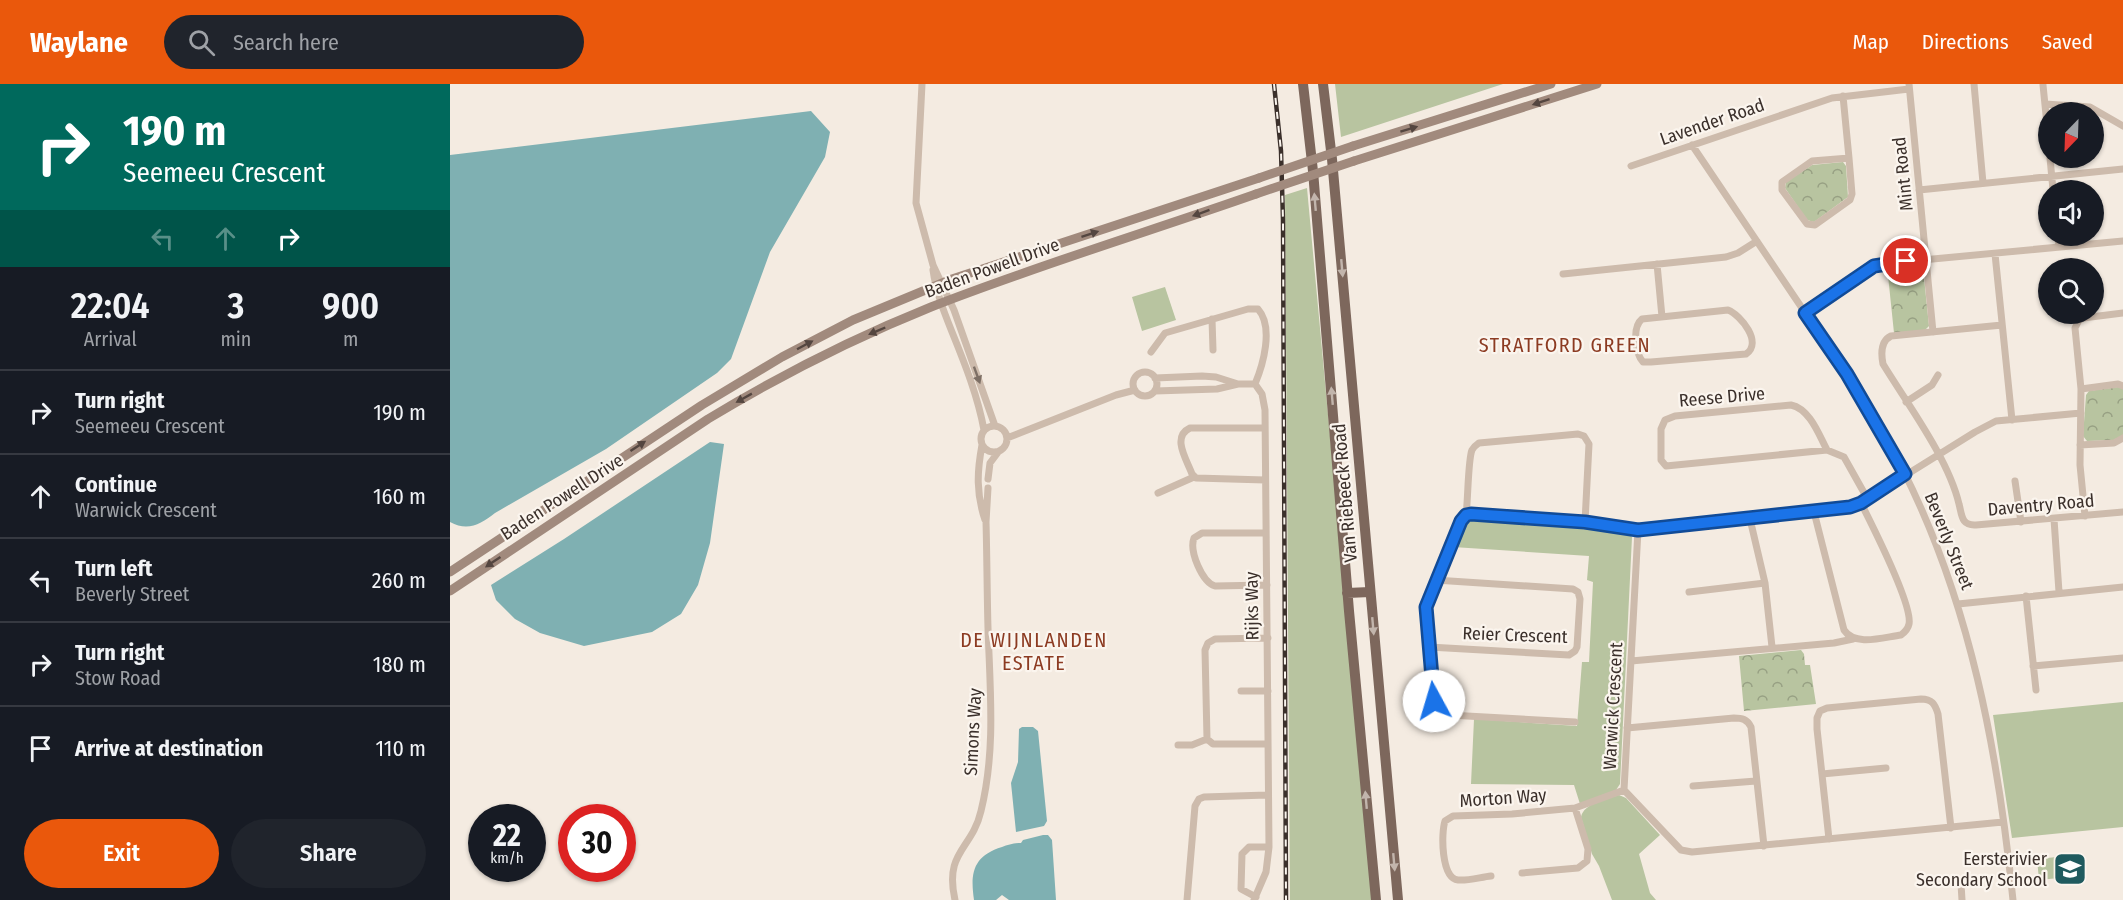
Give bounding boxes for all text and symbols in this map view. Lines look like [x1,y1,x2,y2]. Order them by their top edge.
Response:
search box [164,15,584,69]
text: Waylane [30,26,128,59]
icon: search [185,26,218,59]
text: Search here [233,29,339,56]
text: Map [1852,29,1889,55]
text: Directions [1922,29,2009,55]
text: Saved [2042,29,2093,55]
street label: Lavender Road [1657,94,1767,150]
one-way arrow [1532,98,1550,107]
north arrow [2038,102,2104,168]
map controls [2038,102,2104,324]
text: 190 m [123,106,226,156]
icon: right [24,108,102,186]
one-way arrow [1400,123,1418,133]
street label: Mint Road [1888,136,1918,212]
text: Seemeeu Crescent [123,157,325,189]
button: sound [2038,180,2104,246]
one-way arrow [1310,193,1320,212]
one-way arrow [1192,209,1210,219]
icon: left [146,222,179,255]
icon: ahead [209,222,242,255]
icon: right [272,222,305,255]
one-way arrow [1081,229,1099,238]
street label: Baden Powell Drive [922,233,1062,303]
pin [1880,235,1931,286]
icon: arrive [1889,244,1922,277]
one-way arrow [1337,258,1347,277]
button: search [2038,258,2104,324]
text: 22:04 [71,284,150,328]
text: 3 [227,284,244,328]
text: 900 [322,284,379,328]
text: Arrival [84,327,137,351]
text: min [220,327,251,351]
text: m [343,327,358,351]
one-way arrow [868,327,886,336]
district label: STRATFORD GREEN [1479,333,1651,357]
one-way arrow [796,340,813,350]
one-way arrow [972,366,982,384]
street label: Reese Drive [1678,382,1766,412]
text: Turn right [75,387,164,414]
one-way arrow [1327,387,1337,406]
one-way arrow [736,393,753,403]
icon: right [24,396,57,429]
text: 190 m [373,399,426,426]
text: Seemeeu Crescent [75,414,225,438]
street label: Van Riebeeck Road [1328,423,1362,563]
one-way arrow [630,441,647,452]
street label: Baden Powell Drive [497,449,628,545]
text: Continue [75,471,157,498]
icon: ahead [24,480,57,513]
text: 160 m [373,483,426,510]
street label: Beverly Street [1920,489,1979,593]
street label: Daventry Road [1987,489,2095,521]
text: Warwick Crescent [75,498,217,522]
text: Turn left [75,555,153,582]
one-way arrow [486,556,502,568]
icon: left [24,564,57,597]
text: 260 m [372,567,426,594]
street label: Rijks Way [1240,572,1264,640]
text: Beverly Street [75,582,189,606]
one-way arrow [1368,617,1378,636]
street label: Reier Crescent [1462,622,1568,648]
district label: DE WIJNLANDEN ESTATE [960,628,1108,675]
text: Turn right [75,639,164,666]
street label: Warwick Crescent [1599,642,1627,770]
icon: right [24,648,57,681]
text: 180 m [373,651,426,678]
text: Stow Road [75,666,161,690]
position arrow [1402,669,1466,733]
street label: Simons Way [960,688,986,776]
icon: arrive [24,732,57,765]
text: Arrive at destination [75,735,263,762]
text: 110 m [376,735,426,762]
street label: Morton Way [1459,784,1547,812]
one-way arrow [1362,790,1371,809]
speed limit sign: 30 [558,804,636,882]
text: 22 [493,818,521,854]
button: Exit [24,819,219,888]
button: Share [231,819,426,888]
place label: Eersterivier Secondary School [1916,848,2048,891]
text: km/h [490,849,524,867]
school or university icon: Eersterivier Secondary School [2052,851,2088,887]
one-way arrow [1389,853,1399,872]

